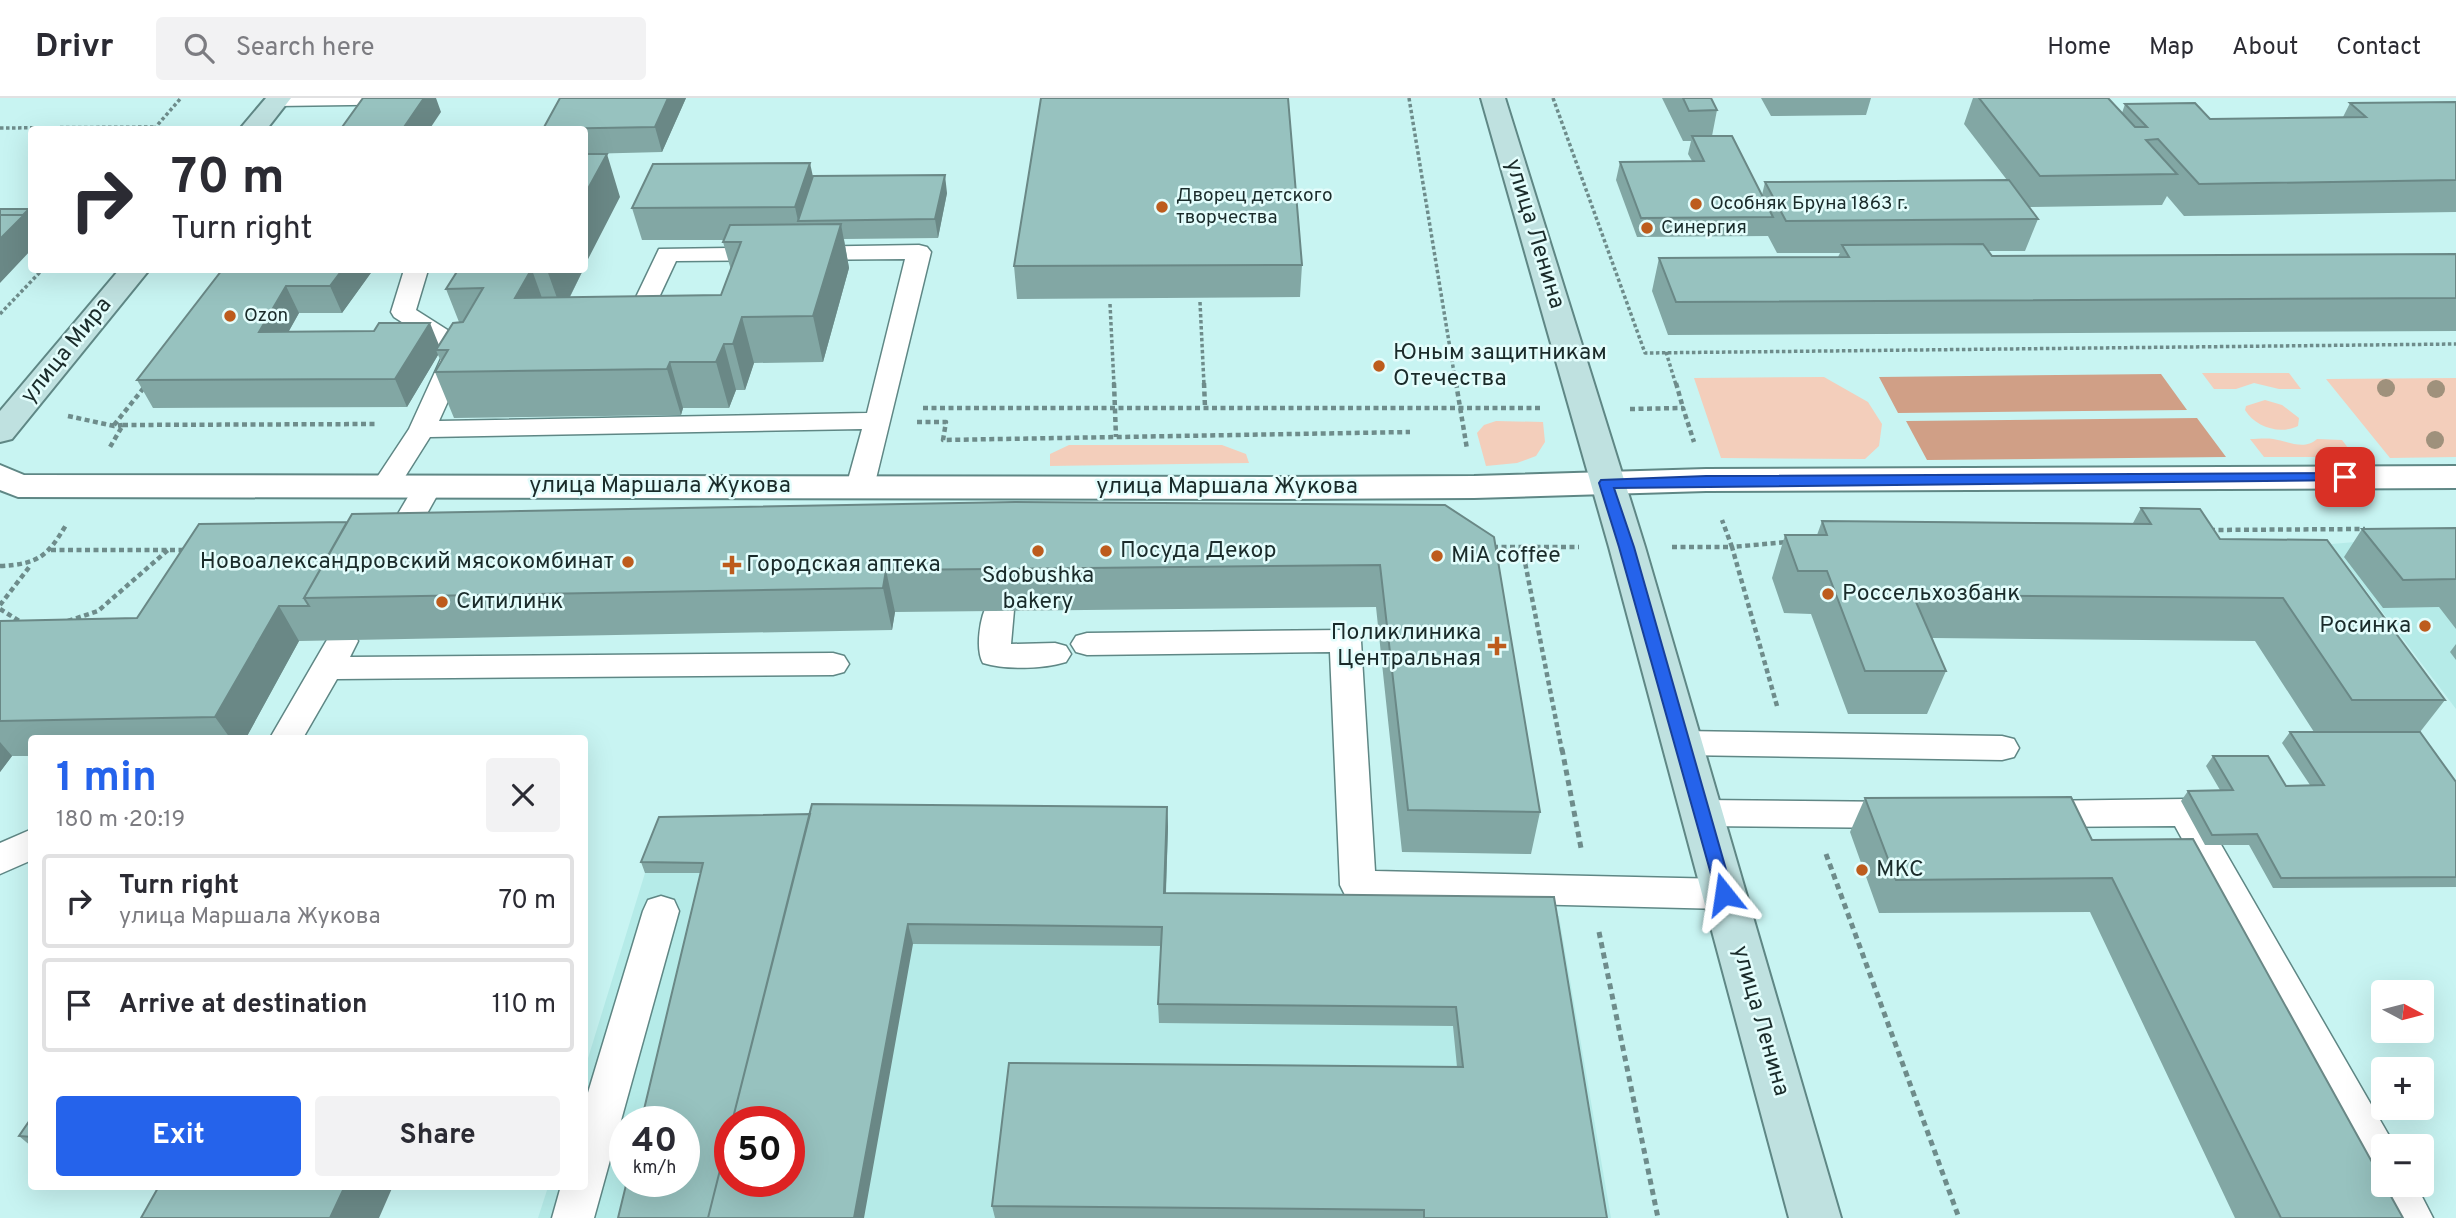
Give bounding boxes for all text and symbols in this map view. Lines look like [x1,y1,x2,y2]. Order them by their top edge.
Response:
search box [156,17,646,80]
text: Drivr [35,27,114,69]
icon: search [180,29,218,67]
text: Search here [236,32,375,65]
text: Home [2047,33,2111,63]
text: Map [2149,33,2194,63]
text: About [2232,33,2298,63]
text: Contact [2336,33,2421,63]
text: 70 m [171,149,285,211]
icon: right [56,154,147,245]
street label: улица Ленина [1497,156,1571,312]
place label: Дворец детского творчества [1176,184,1333,230]
place label: Особняк Бруна 1863 г. [1710,192,1908,216]
marker: Особняк Бруна 1863 г. [1688,196,1704,212]
marker: Дворец детского творчества [1154,199,1170,215]
text: Turn right [171,210,313,250]
place label: Синергия [1661,216,1747,240]
marker: Синергия [1639,220,1655,236]
street label: улица Мира [15,292,119,410]
place label: Ozon [244,304,288,328]
marker: Ozon [222,308,238,324]
place label: Юным защитникам Отечества [1393,339,1607,394]
marker: Юным защитникам Отечества [1371,358,1387,374]
pin [2315,447,2375,507]
icon: arrive [2326,458,2364,496]
street label: улица Маршала Жукова [529,472,791,501]
street label: улица Маршала Жукова [1096,473,1358,502]
place label: Посуда Декор [1120,537,1276,566]
place label: MiA coffee [1451,542,1561,571]
marker: Sdobushka bakery [1030,543,1046,559]
marker: Посуда Декор [1098,543,1114,559]
place label: Новоалександровский мясокомбинат [200,548,614,577]
marker: MiA coffee [1429,548,1445,564]
place label: Городская аптека [746,551,941,580]
marker: Новоалександровский мясокомбинат [620,554,636,570]
marker: Городская аптека [724,557,740,573]
place label: Sdobushka bakery [982,562,1094,617]
place label: Россельхозбанк [1842,580,2020,609]
marker: Россельхозбанк [1820,586,1836,602]
place label: Ситилинк [456,588,563,617]
marker: Ситилинк [434,594,450,610]
place label: Росинка [2319,612,2411,641]
marker: Росинка [2417,618,2433,634]
place label: Поликлиника Центральная [1331,619,1481,674]
marker: Поликлиника Центральная [1487,636,1507,656]
text: 1 min [56,753,157,806]
button: close [486,758,560,832]
text: 180 m · 20:19 [56,806,185,835]
place label: МКС [1876,856,1924,885]
position arrow [1687,857,1761,931]
marker: МКС [1854,862,1870,878]
text: Turn right [119,870,239,903]
icon: right [60,882,98,920]
text: 70 m [498,885,556,918]
text: улица Маршала Жукова [119,903,381,932]
street label: улица Ленина [1725,942,1795,1100]
north arrow [2371,980,2434,1043]
map controls [2371,980,2434,1197]
icon: arrive [60,986,98,1024]
text: Arrive at destination [119,989,367,1022]
text: 110 m [492,989,556,1022]
button: + [2371,1057,2434,1120]
button: Exit [56,1096,301,1176]
button: Share [315,1096,560,1176]
speed limit sign: 50 [714,1106,805,1197]
text: 40 [632,1120,677,1164]
button: − [2371,1134,2434,1197]
text: km/h [633,1157,676,1180]

